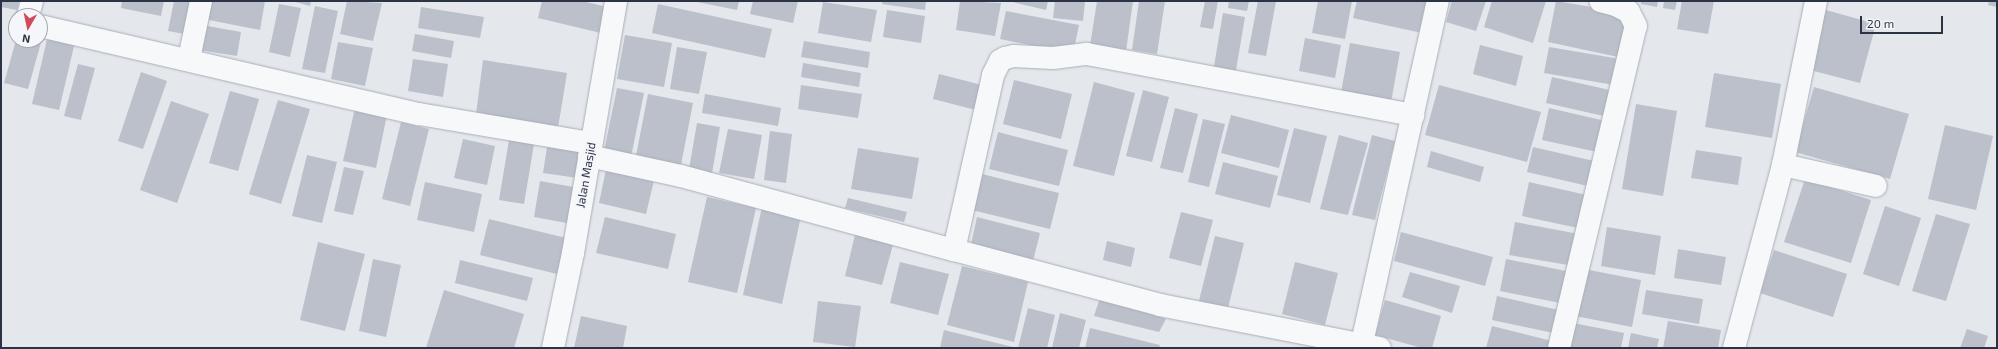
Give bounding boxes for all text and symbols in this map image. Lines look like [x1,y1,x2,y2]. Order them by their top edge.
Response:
north arrow [8,8,48,48]
scale bar [1862,8,1945,34]
text: 20 m [1867,16,1894,30]
text: N [21,32,31,46]
street label: Jalan Masjid [573,141,599,209]

